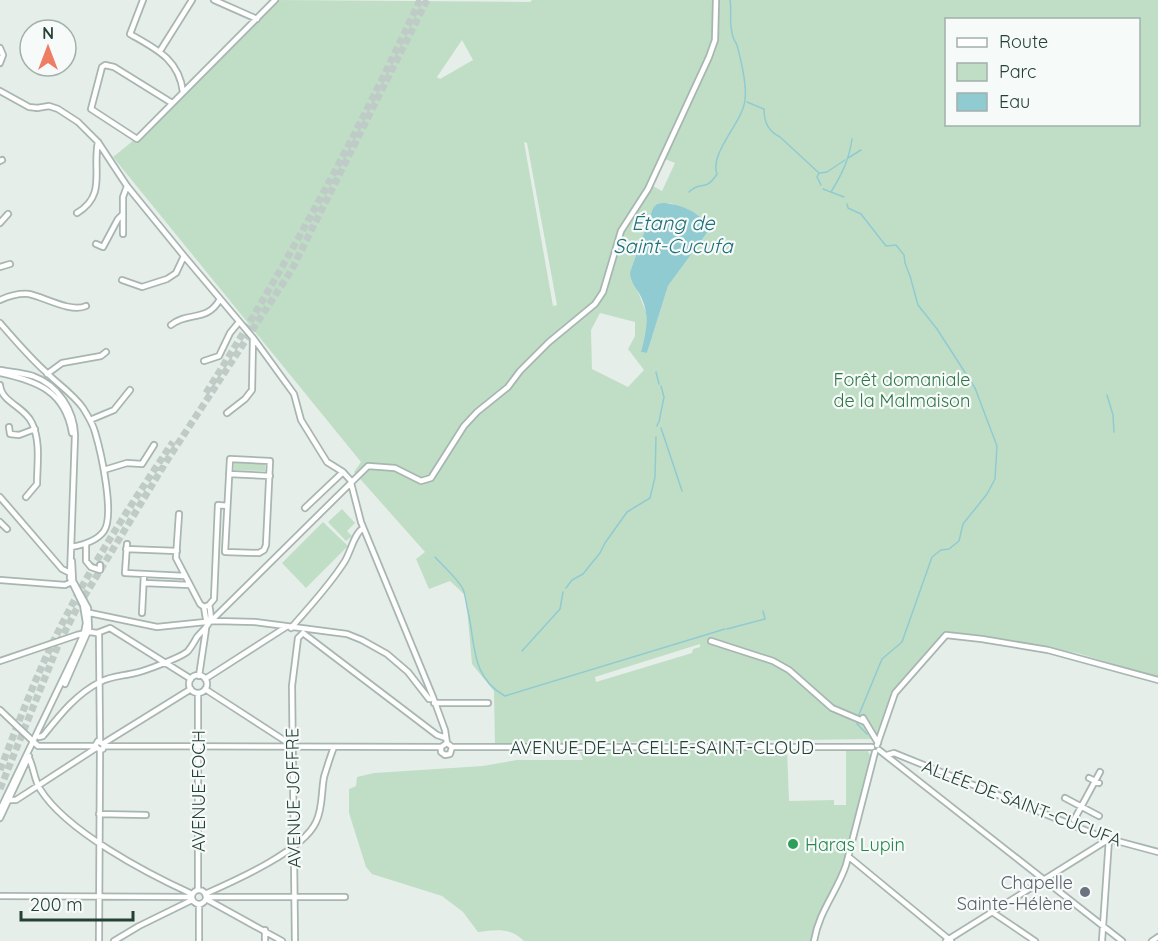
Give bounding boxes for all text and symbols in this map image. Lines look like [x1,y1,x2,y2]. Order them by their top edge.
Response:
north arrow [18,18,78,78]
legend [945,18,1140,126]
text: N [42,23,54,43]
text: Route [999,30,1048,53]
text: Parc [999,60,1036,83]
text: Eau [999,90,1030,113]
water label: Étang de Saint-Cucufa [613,210,735,258]
park label: Forêt domaniale de la Malmaison [834,368,970,412]
street label: AVENUE JOFFRE [280,728,306,868]
street label: AVENUE FOCH [187,730,210,852]
street label: AVENUE DE LA CELLE-SAINT-CLOUD [510,736,814,759]
street label: ALLÉE DE SAINT-CUCUFA [919,754,1125,852]
place label: Haras Lupin [805,833,905,856]
marker: Haras Lupin [786,837,800,851]
place label: Chapelle Sainte-Hélène [957,871,1073,915]
scale bar [21,884,134,922]
marker: Chapelle Sainte-Hélène [1078,885,1092,899]
text: 200 m [30,893,83,916]

